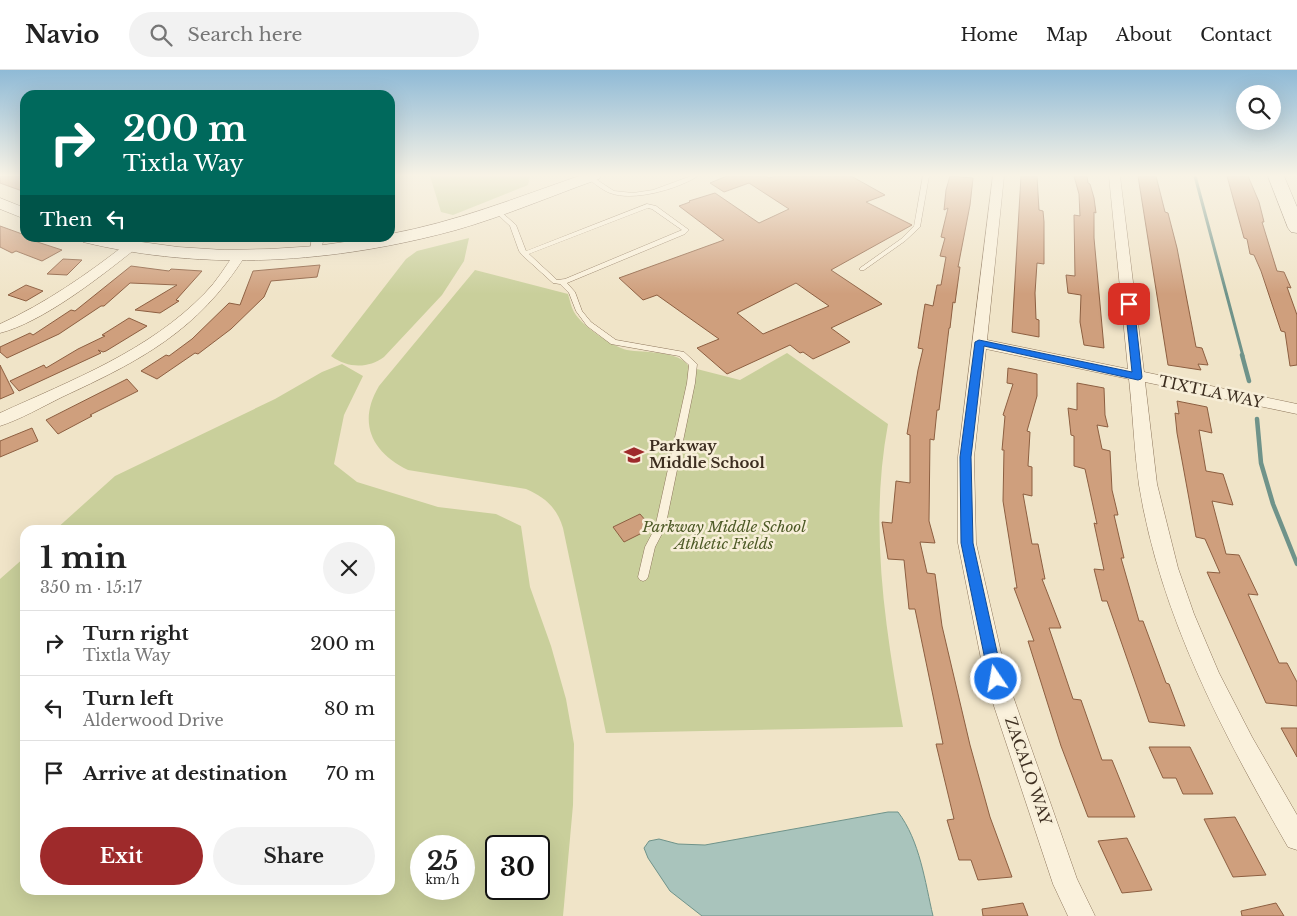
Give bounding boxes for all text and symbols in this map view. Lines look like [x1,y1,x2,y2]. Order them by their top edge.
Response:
search box [129,12,479,57]
text: Navio [25,20,99,49]
icon: search [147,21,175,49]
text: Search here [187,23,302,46]
text: Home [960,24,1018,46]
text: Map [1046,24,1088,46]
text: About [1116,24,1172,46]
text: Contact [1200,24,1272,46]
map controls [1236,85,1281,130]
button: search [1236,85,1281,130]
text: 200 m [123,107,247,150]
icon: right [40,110,105,175]
text: Tixtla Way [123,150,243,177]
icon: left [102,205,130,233]
text: Then [40,208,92,231]
pin [1108,283,1150,325]
icon: arrive [1115,290,1143,318]
street label: TIXTLA WAY [1157,371,1266,412]
place label: Parkway Middle School [649,436,765,472]
school or university icon: Parkway Middle School [623,444,645,466]
park label: Parkway Middle School Athletic Fields [641,517,806,553]
text: 1 min [40,539,127,576]
button: close [323,542,375,594]
text: 350 m · 15:17 [40,577,142,597]
text: Turn right [83,622,189,645]
icon: right [40,629,68,657]
text: 200 m [310,632,375,655]
text: Tixtla Way [83,645,171,665]
position arrow [969,652,1021,704]
text: Turn left [83,687,174,710]
icon: left [40,694,68,722]
text: 80 m [324,697,375,720]
text: Alderwood Drive [83,710,224,730]
street label: ZACALO WAY [1001,714,1056,828]
icon: arrive [40,759,68,787]
text: Arrive at destination [83,762,287,785]
text: 70 m [326,762,375,785]
button: Exit [40,827,203,885]
button: Share [213,827,375,885]
speed limit sign: 30 [485,835,550,900]
text: 25 [427,846,458,877]
text: km/h [425,872,460,887]

